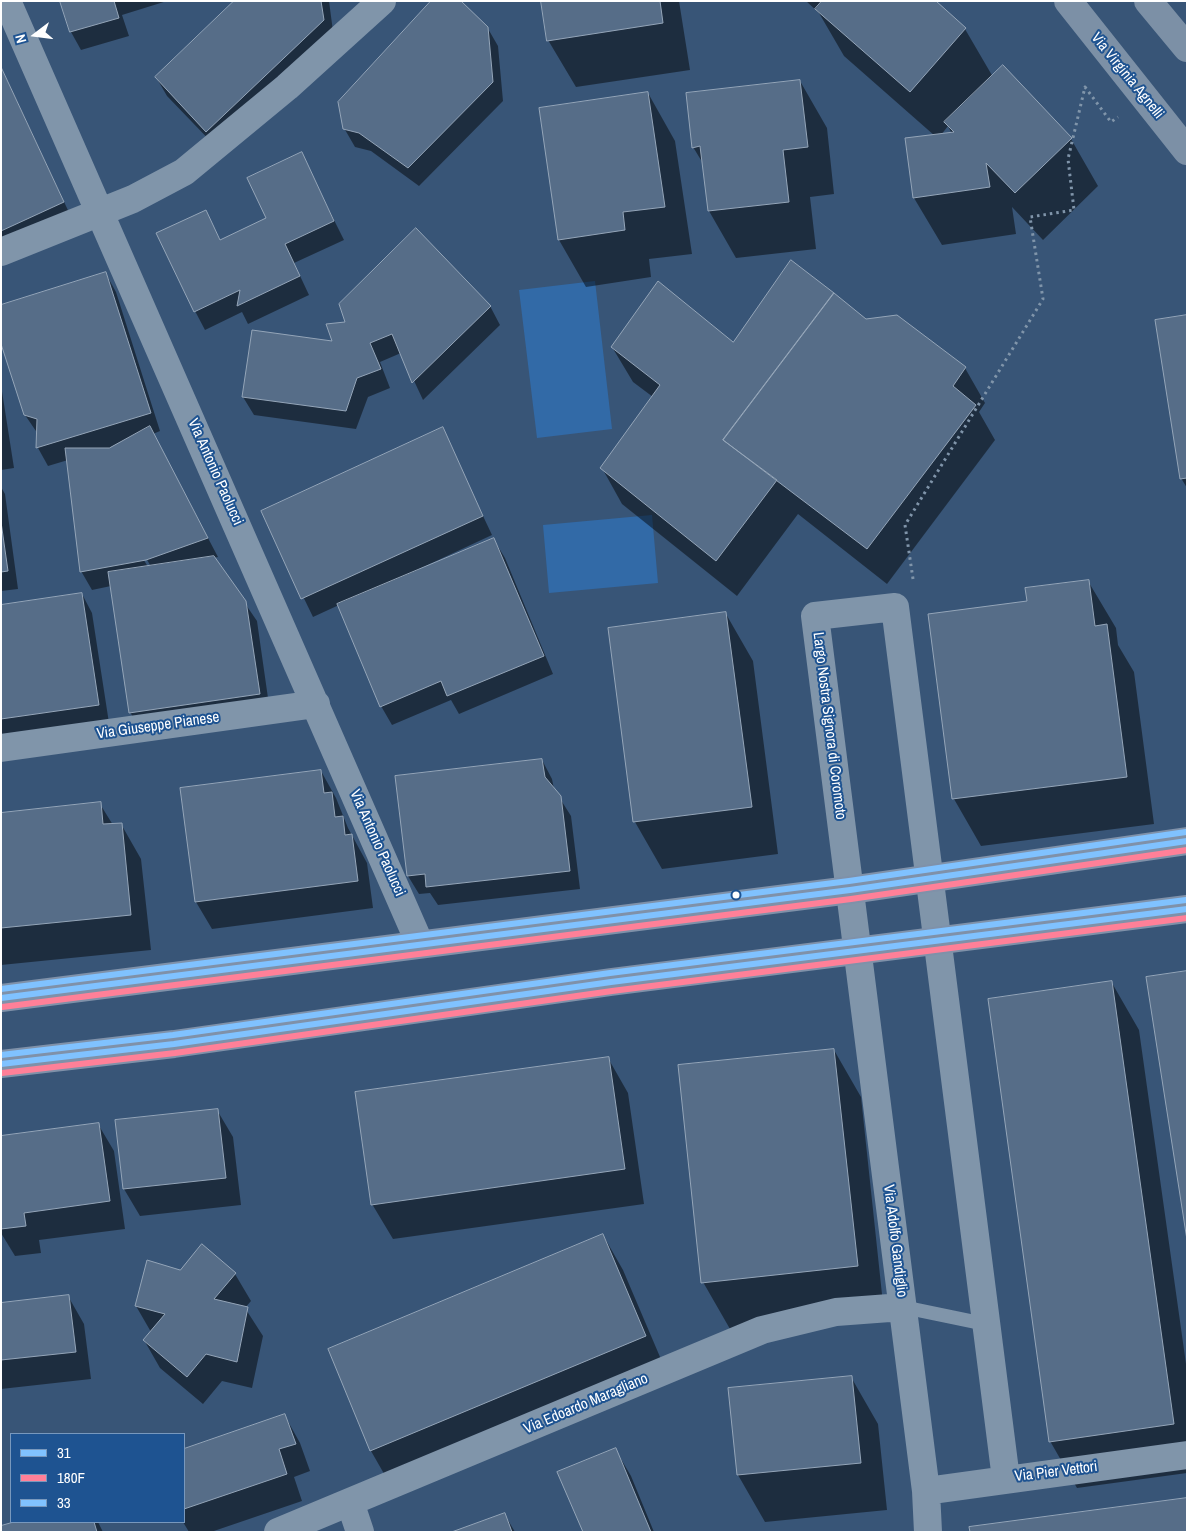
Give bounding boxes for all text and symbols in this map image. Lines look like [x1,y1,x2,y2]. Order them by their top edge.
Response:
north arrow [10,10,60,60]
street label: Via Virginia Agnelli [1087,29,1167,123]
text: N [11,33,30,45]
street label: Via Antonio Paolucci [183,416,247,528]
street label: Largo Nostra Signora di Coromoto [809,631,849,821]
street label: Via Giuseppe Pianese [96,708,220,744]
street label: Via Antonio Paolucci [345,787,409,899]
unlabelled marker [731,890,741,900]
street label: Via Adolfo Gandiglio [879,1184,911,1298]
street label: Via Edoardo Maragliano [521,1370,651,1438]
legend [10,1433,185,1523]
text: 31 [57,1442,71,1463]
street label: Via Pier Vettori [1014,1458,1098,1486]
text: 180F [57,1467,85,1488]
text: 33 [57,1492,71,1513]

